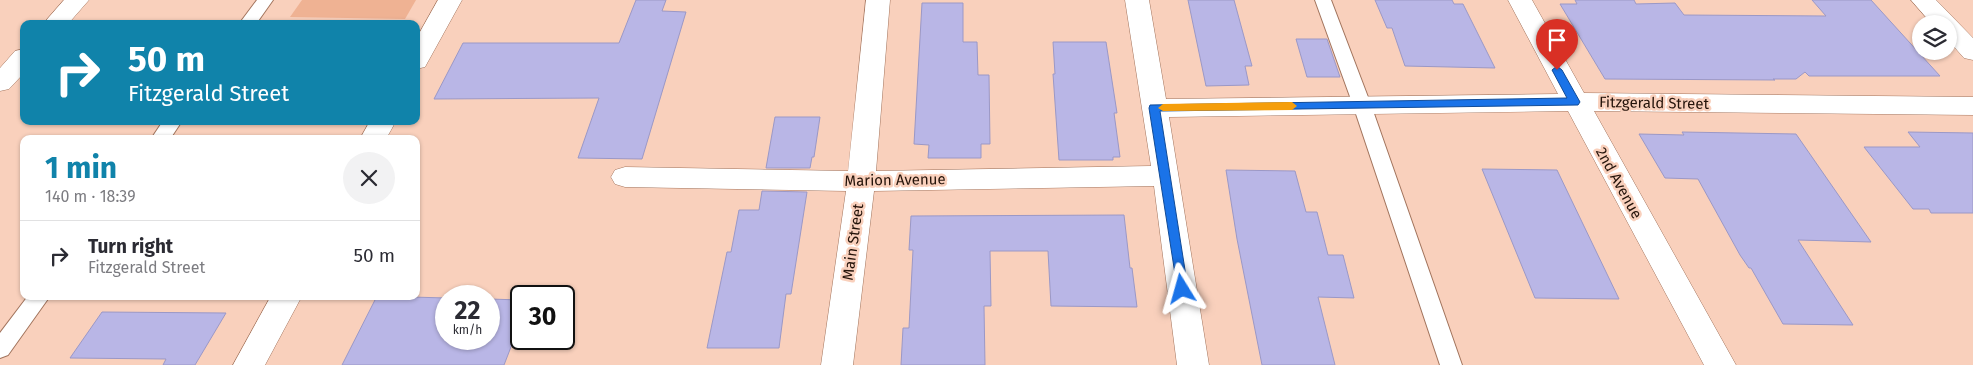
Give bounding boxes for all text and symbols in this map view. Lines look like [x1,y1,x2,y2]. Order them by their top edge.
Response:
map controls [1912,15,1957,60]
button: layers [1912,15,1957,60]
pin [1536,19,1578,70]
icon: arrive [1543,26,1571,54]
text: 50 m [128,38,205,80]
icon: right [45,40,110,105]
text: Fitzgerald Street [128,80,289,107]
street label: Fitzgerald Street [1599,93,1710,113]
street label: 2nd Avenue [1592,144,1646,222]
text: 1 min [45,150,117,186]
button: close [343,152,395,204]
street label: Marion Avenue [844,170,946,190]
text: 140 m · 18:39 [45,187,136,206]
street label: Main Street [839,202,867,282]
text: Turn right [88,235,173,258]
icon: right [45,242,73,270]
text: 50 m [354,244,395,267]
text: Fitzgerald Street [88,258,205,277]
position arrow [1155,262,1207,314]
speed limit sign: 30 [510,285,575,350]
text: 22 [455,296,480,326]
text: km/h [453,323,482,337]

